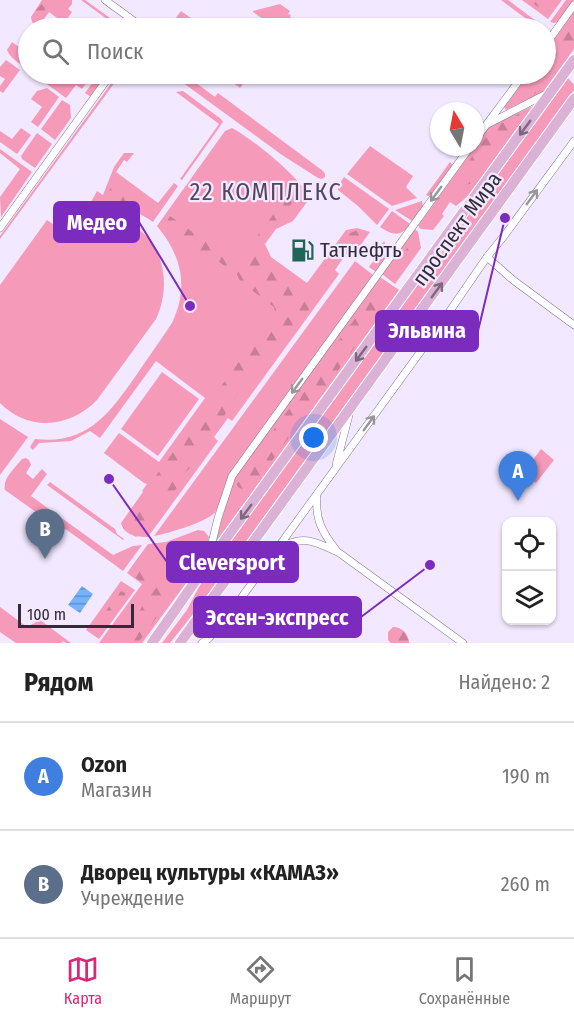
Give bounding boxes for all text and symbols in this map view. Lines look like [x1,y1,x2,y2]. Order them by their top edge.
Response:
search box [18,18,556,84]
icon: search [39,35,72,68]
text: Поиск [87,38,143,65]
north arrow [430,102,484,156]
one-way arrow [518,120,531,136]
street label: проспект Мира [407,167,507,291]
district label: 22 КОМПЛЕКС [190,178,342,206]
one-way arrow [430,186,442,202]
one-way arrow [526,190,539,206]
callout: Медео [54,202,139,242]
text: Медео [67,209,128,236]
fuel station icon: Татнефть [289,237,315,263]
place label: Татнефть [320,237,402,263]
one-way arrow [431,282,443,298]
callout: Эльвина [376,311,478,351]
text: Эльвина [388,317,466,344]
one-way arrow [355,346,367,362]
one-way arrow [291,378,303,394]
one-way arrow [363,416,375,432]
your location [299,423,328,452]
pin: A [498,452,538,501]
one-way arrow [240,503,252,519]
pin: B [26,510,64,559]
map controls [502,517,556,625]
button: locate [502,517,556,571]
callout: Cleversport [167,542,298,582]
text: Cleversport [179,549,285,576]
button: layers [502,571,556,625]
callout: Эссен-экспресс [194,597,361,637]
scale bar [18,601,134,628]
text: Эссен-экспресс [205,604,349,631]
text: 100 m [27,605,66,624]
text: Рядом [24,667,93,698]
text: Найдено: 2 [458,670,550,694]
text: Ozon [81,751,127,778]
text: A [38,764,49,788]
text: 190 m [502,764,550,788]
text: Магазин [81,778,152,802]
text: Дворец культуры «КАМАЗ» [81,859,339,886]
text: B [38,872,49,896]
text: 260 m [501,872,550,896]
text: Учреждение [81,886,184,910]
tab: Карта [64,953,102,1008]
tab: Маршрут [230,953,291,1008]
tab: Сохранённые [419,953,510,1008]

